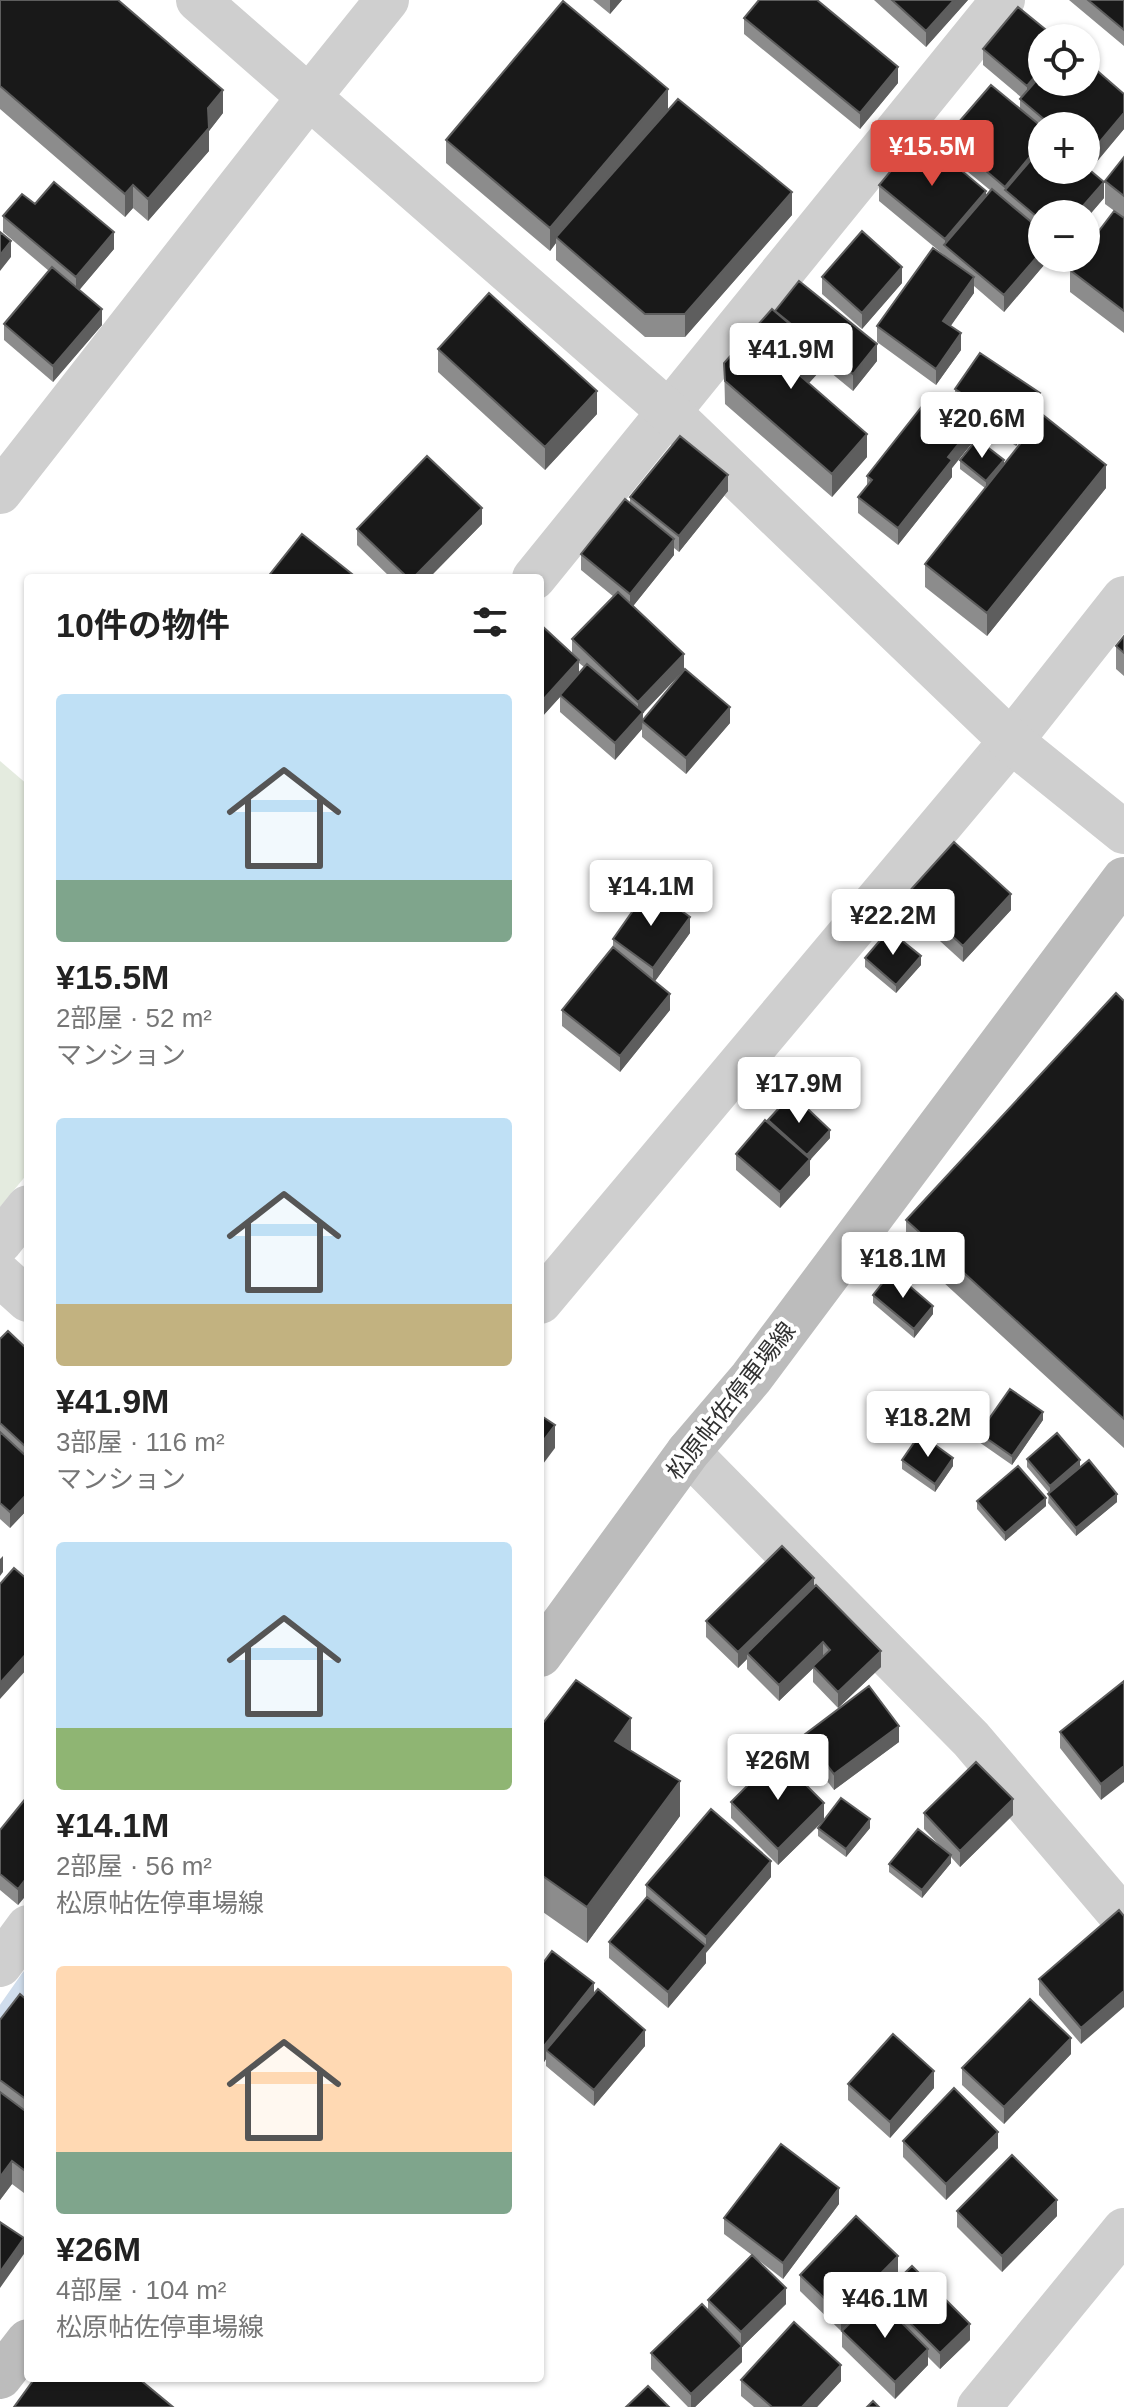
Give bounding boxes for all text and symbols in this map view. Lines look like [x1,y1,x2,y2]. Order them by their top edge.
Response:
map controls [1028,24,1100,272]
button: locate [1028,24,1100,96]
button: + [1028,112,1100,184]
pin: ¥15.5M [867,120,997,188]
text: ¥15.5M [889,131,975,161]
button: − [1028,200,1100,272]
pin: ¥41.9M [726,323,856,391]
text: ¥41.9M [748,334,834,364]
pin: ¥20.6M [917,392,1047,460]
text: ¥20.6M [939,403,1025,433]
icon: filters [468,600,512,644]
text: 10件の物件 [56,606,230,644]
icon: home [212,746,356,890]
pin: ¥14.1M [586,860,716,928]
text: ¥14.1M [608,871,694,901]
pin: ¥22.2M [828,889,958,957]
text: ¥22.2M [850,900,936,930]
text: ¥15.5M [56,958,169,996]
text: 2部屋 · 52 m² [56,1003,212,1033]
text: マンション [56,1040,186,1070]
pin: ¥17.9M [734,1057,864,1125]
text: ¥17.9M [756,1068,842,1098]
icon: home [212,1170,356,1314]
pin: ¥18.1M [838,1232,968,1300]
text: ¥18.1M [860,1243,946,1273]
street label: 松原帖佐停車場線 [661,1317,800,1485]
text: ¥41.9M [56,1382,169,1420]
pin: ¥18.2M [863,1391,993,1459]
text: ¥18.2M [885,1402,971,1432]
text: 3部屋 · 116 m² [56,1427,225,1457]
text: マンション [56,1464,186,1494]
icon: home [212,1594,356,1738]
pin: ¥26M [731,1734,825,1802]
text: ¥26M [745,1745,811,1775]
text: ¥14.1M [56,1806,169,1844]
text: 2部屋 · 56 m² [56,1851,212,1881]
text: 松原帖佐停車場線 [56,1888,264,1918]
icon: home [212,2018,356,2162]
text: ¥26M [56,2230,141,2268]
pin: ¥46.1M [820,2272,950,2340]
text: 4部屋 · 104 m² [56,2275,227,2305]
text: ¥46.1M [842,2283,928,2313]
text: 松原帖佐停車場線 [56,2312,264,2342]

